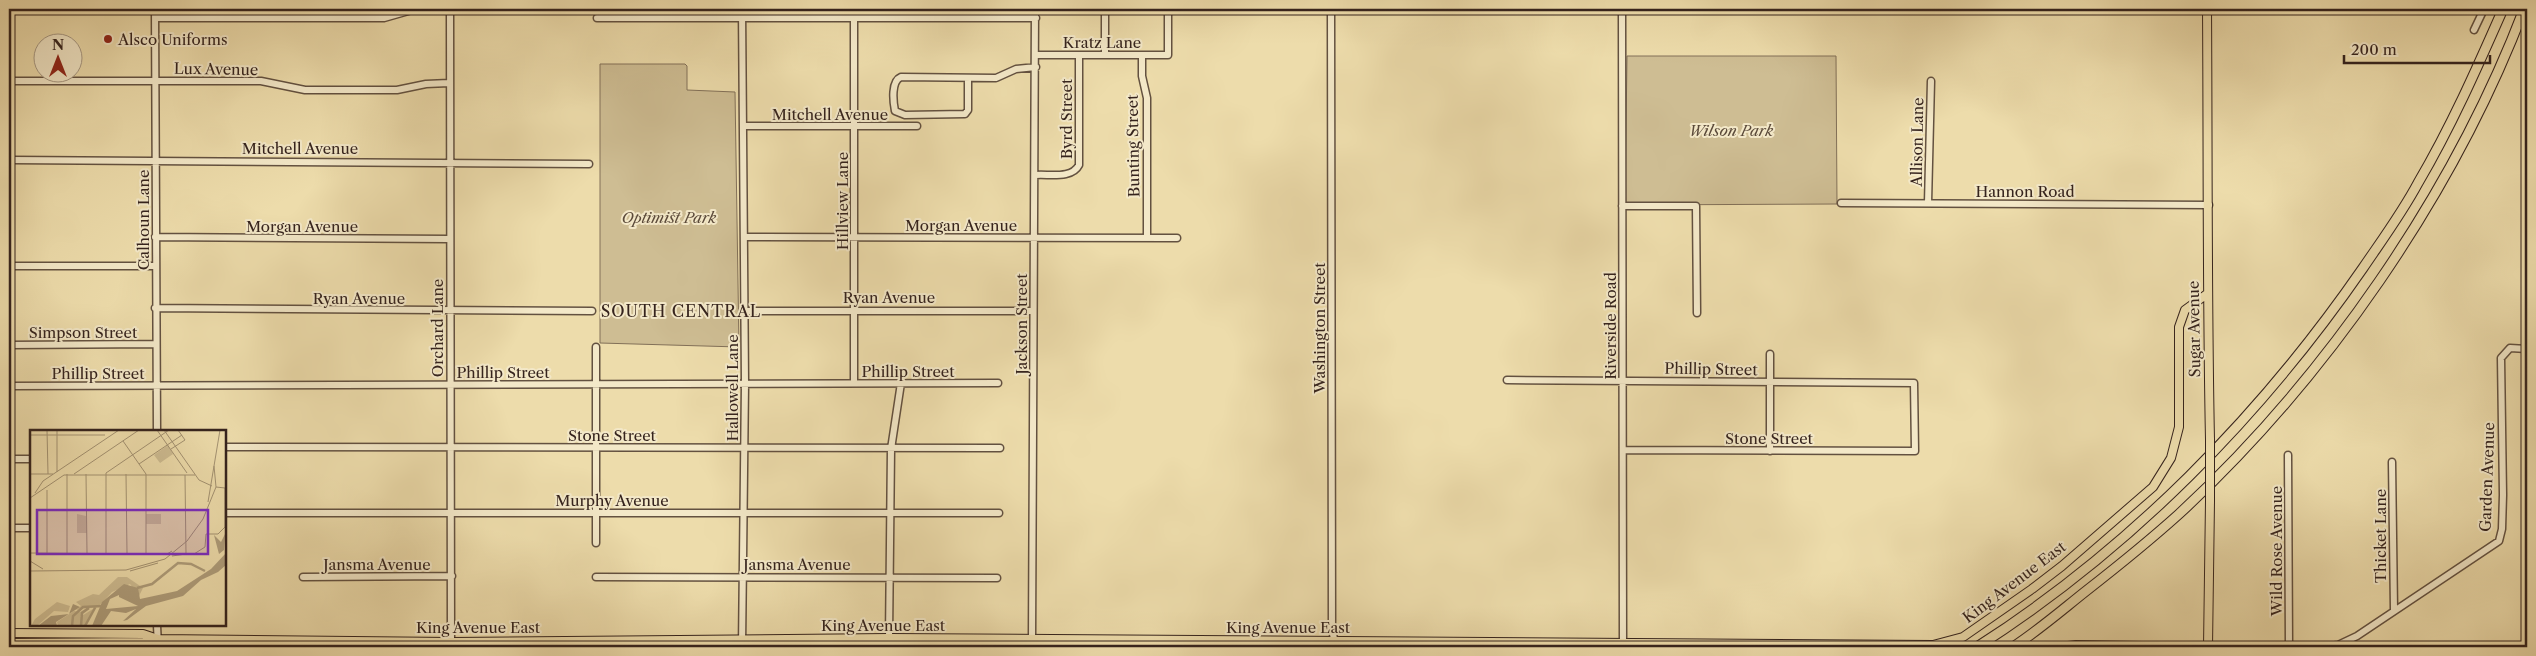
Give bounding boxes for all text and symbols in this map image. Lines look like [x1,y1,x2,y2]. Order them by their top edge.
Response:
place label: Alsco Uniforms [117,30,228,49]
north arrow [32,32,82,82]
scale bar [2344,32,2490,64]
marker: Alsco Uniforms [102,33,114,45]
street label: Kratz Lane [1063,33,1141,52]
text: N [52,36,64,54]
text: 200 m [2351,40,2397,59]
street label: Lux Avenue [174,59,258,79]
street label: Byrd Street [1057,78,1076,159]
street label: Bunting Street [1123,94,1143,198]
street label: Allison Lane [1907,97,1927,188]
street label: Mitchell Avenue [772,105,888,124]
park label: Wilson Park [1689,121,1773,140]
street label: Mitchell Avenue [242,139,358,158]
street label: Hillview Lane [833,152,852,250]
street label: Calhoun Lane [134,170,153,270]
street label: Hannon Road [1975,182,2075,201]
park label: Optimist Park [622,208,717,227]
street label: Morgan Avenue [905,216,1017,235]
street label: Morgan Avenue [246,217,358,236]
street label: Washington Street [1310,262,1329,395]
street label: Riverside Road [1601,272,1620,380]
street label: Jackson Street [1012,273,1031,377]
street label: Orchard Lane [428,279,447,377]
street label: Sugar Avenue [2184,280,2204,378]
street label: Ryan Avenue [843,288,935,307]
street label: Ryan Avenue [313,289,405,308]
district label: SOUTH CENTRAL [601,301,761,321]
street label: Simpson Street [29,323,138,342]
street label: Hallowell Lane [723,334,742,442]
street label: Phillip Street [1664,359,1758,379]
street label: Phillip Street [861,362,955,381]
street label: Phillip Street [456,363,550,382]
street label: Phillip Street [51,364,145,383]
street label: Garden Avenue [2476,422,2498,532]
street label: Stone Street [568,426,657,445]
street label: Stone Street [1725,429,1814,448]
inset map [30,430,226,626]
street label: Wild Rose Avenue [2267,486,2286,617]
street label: Thicket Lane [2371,489,2390,583]
street label: Murphy Avenue [555,491,669,510]
street label: King Avenue East [1959,537,2070,627]
street label: Jansma Avenue [321,555,431,574]
street label: Jansma Avenue [741,555,851,574]
street label: King Avenue East [821,616,946,635]
street label: King Avenue East [416,618,541,637]
street label: King Avenue East [1226,618,1351,637]

